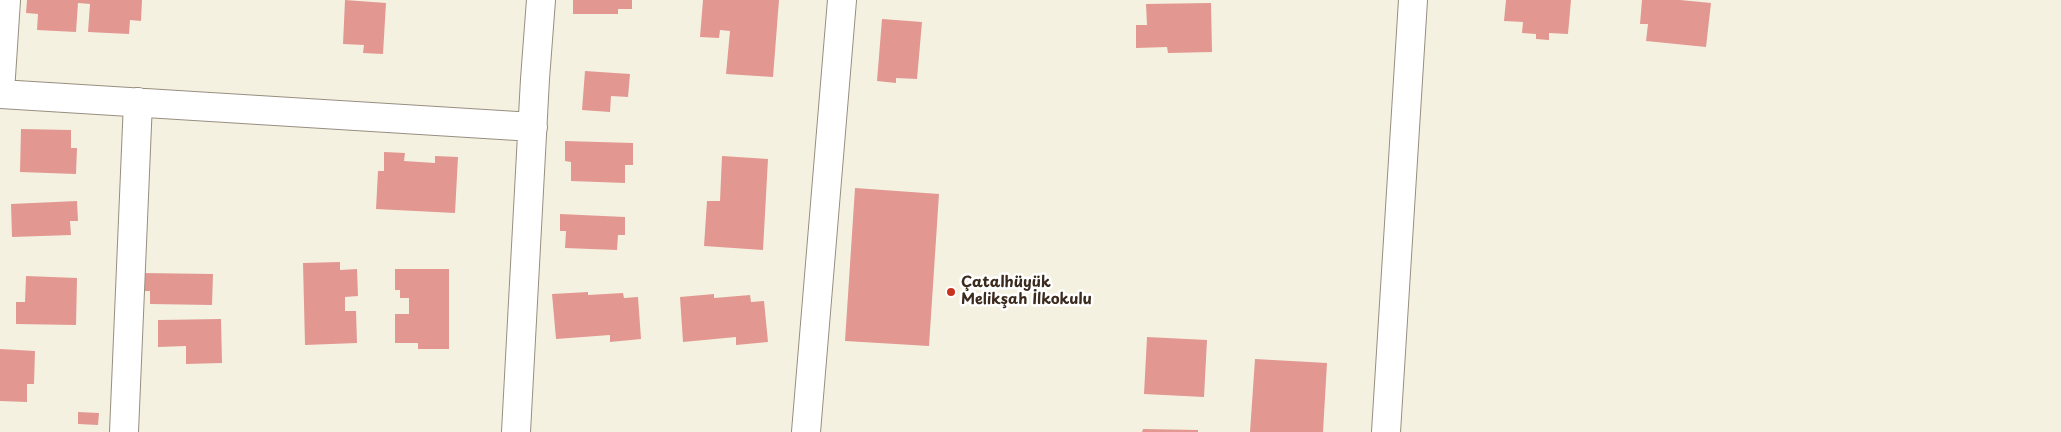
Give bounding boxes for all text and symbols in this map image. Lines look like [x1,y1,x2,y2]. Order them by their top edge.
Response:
place label: Çatalhüyük Melikşah İlkokulu [961,274,1092,309]
marker: Çatalhüyük Melikşah İlkokulu [945,286,957,298]

